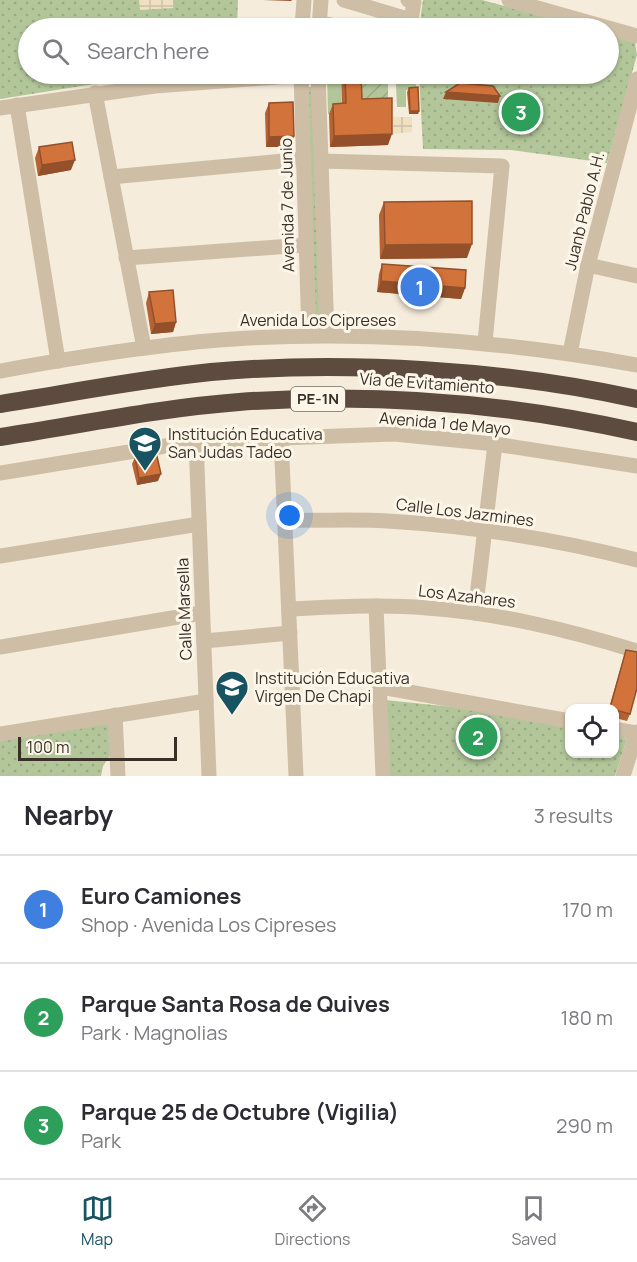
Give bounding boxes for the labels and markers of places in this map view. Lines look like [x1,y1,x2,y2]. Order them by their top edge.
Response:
pin: 3 [502,90,540,134]
pin: 1 [400,264,440,310]
place label: Institución Educativa San Judas Tadeo [168,423,323,463]
school or university icon: Institución Educativa San Judas Tadeo [127,425,163,472]
place label: Institución Educativa Virgen De Chapi [255,667,410,707]
school or university icon: Institución Educativa Virgen De Chapi [214,669,250,716]
pin: 2 [458,714,498,760]

